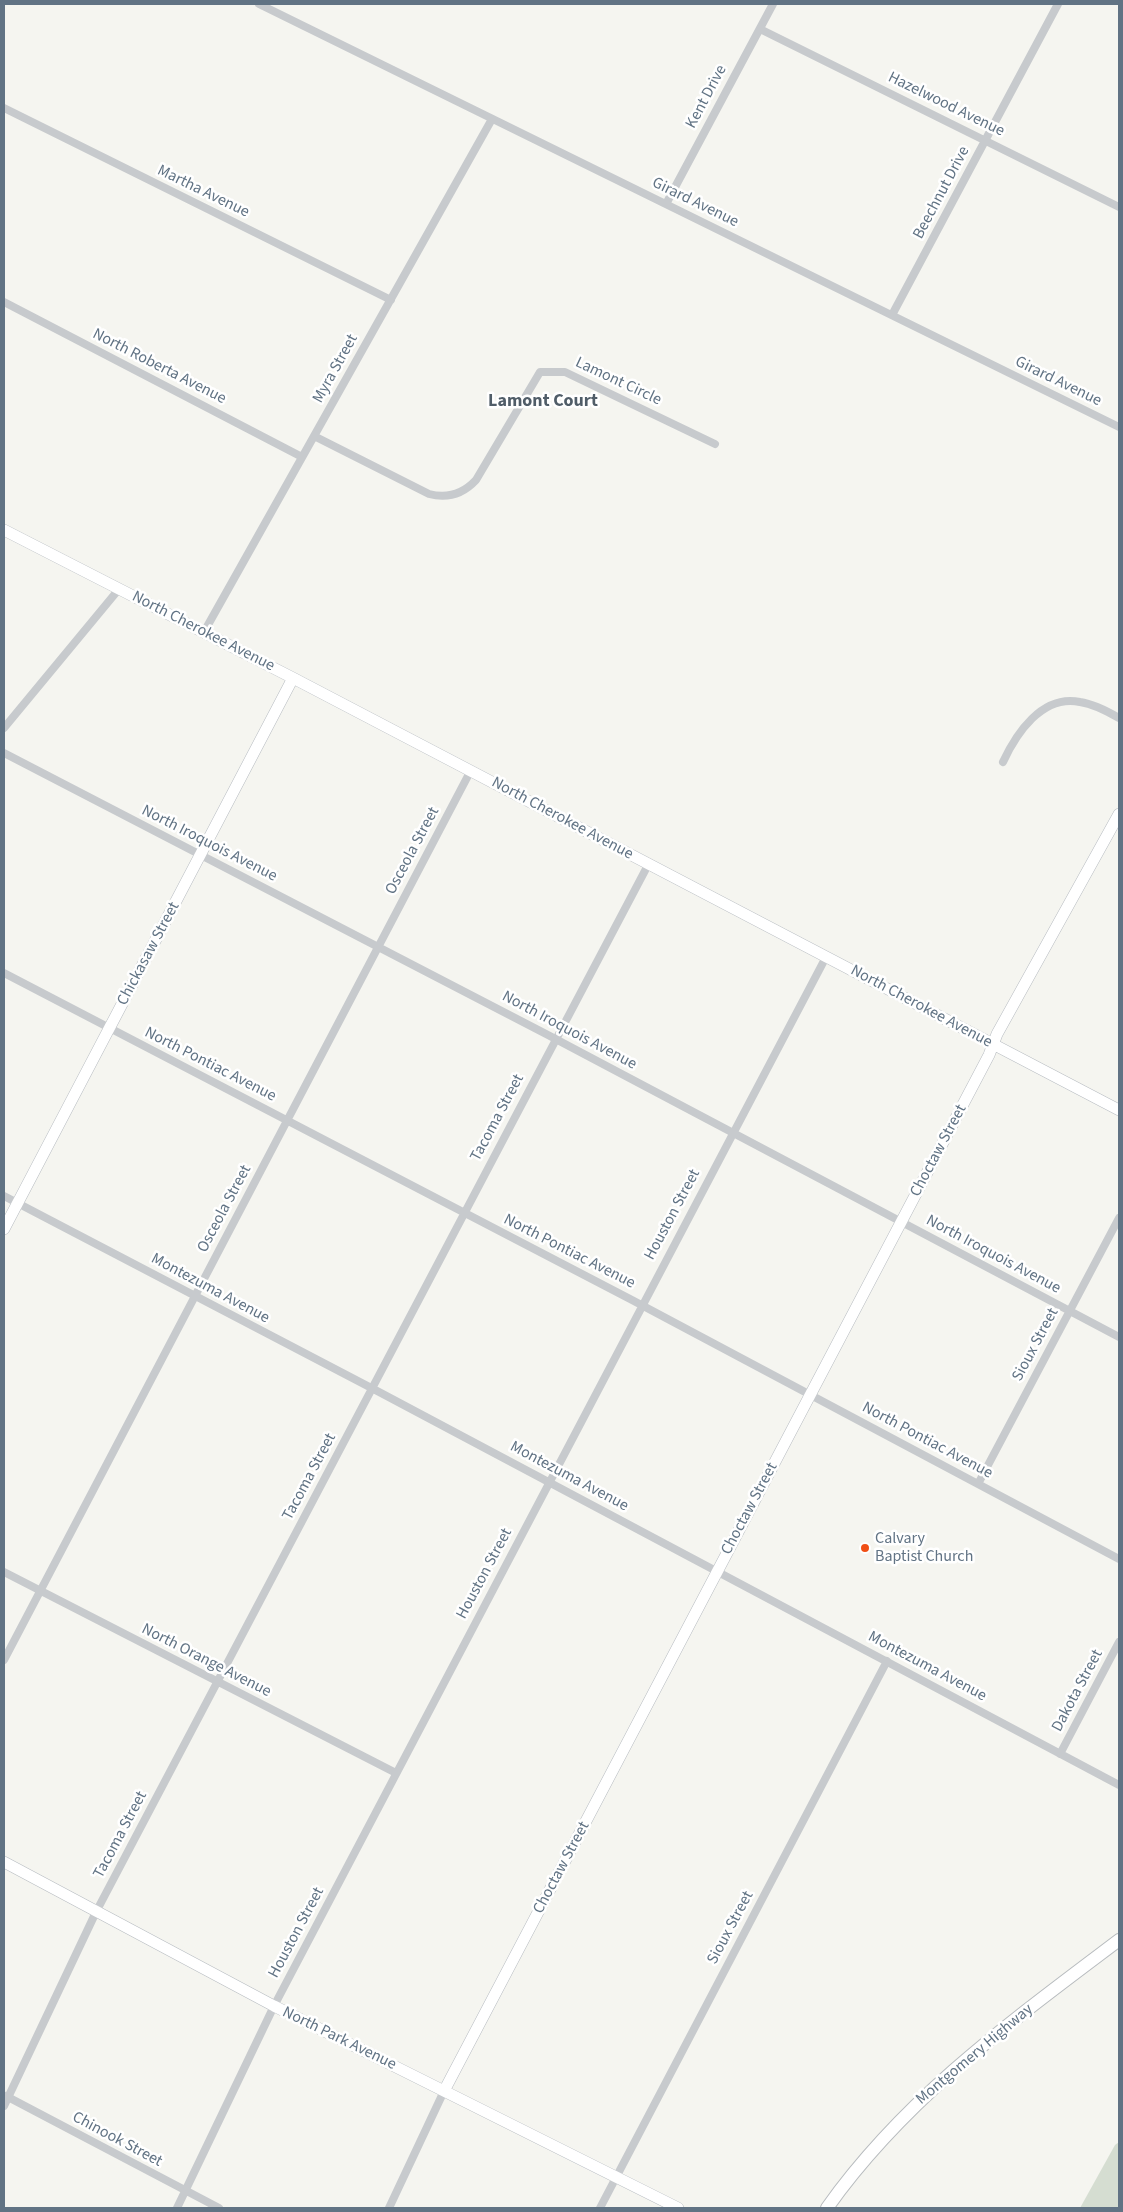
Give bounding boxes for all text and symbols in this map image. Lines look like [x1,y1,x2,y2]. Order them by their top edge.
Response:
street label: Kent Drive [682,62,732,132]
street label: Hazelwood Avenue [885,68,1007,142]
street label: Beechnut Drive [910,143,974,243]
street label: Martha Avenue [154,161,252,223]
street label: Girard Avenue [649,174,741,232]
street label: North Roberta Avenue [89,325,229,409]
street label: Myra Street [309,331,363,407]
street label: Girard Avenue [1012,353,1104,411]
street label: Lamont Circle [572,354,664,410]
district label: Lamont Court [488,391,598,413]
street label: North Cherokee Avenue [128,588,278,676]
street label: North Cherokee Avenue [488,773,636,865]
street label: North Iroquois Avenue [138,801,280,887]
street label: Osceola Street [382,804,444,898]
street label: Chickasaw Street [114,899,184,1009]
street label: North Cherokee Avenue [847,961,995,1053]
street label: North Iroquois Avenue [498,987,640,1075]
street label: North Pontiac Avenue [141,1023,279,1107]
street label: Tacoma Street [467,1071,529,1165]
street label: Choctaw Street [907,1102,971,1200]
street label: Osceola Street [194,1162,256,1256]
street label: Houston Street [641,1166,705,1264]
street label: North Pontiac Avenue [500,1210,638,1294]
street label: North Iroquois Avenue [922,1211,1064,1299]
street label: Montezuma Avenue [147,1250,273,1328]
street label: Sioux Street [1009,1305,1063,1385]
street label: North Pontiac Avenue [858,1398,996,1484]
street label: Tacoma Street [279,1430,341,1524]
street label: Montezuma Avenue [506,1438,632,1516]
street label: Choctaw Street [718,1460,782,1558]
street label: Houston Street [453,1525,517,1623]
place label: Calvary Baptist Church [875,1529,973,1567]
marker: Calvary Baptist Church [859,1542,871,1554]
street label: North Orange Avenue [138,1620,274,1702]
street label: Montezuma Avenue [864,1628,990,1706]
street label: Dakota Street [1048,1647,1108,1735]
street label: Tacoma Street [90,1788,152,1882]
street label: Choctaw Street [530,1819,594,1917]
street label: Houston Street [265,1884,329,1982]
street label: Sioux Street [704,1888,758,1968]
street label: Montgomery Highway [913,2001,1037,2109]
street label: North Park Avenue [279,2003,399,2075]
street label: Chinook Street [69,2108,165,2172]

